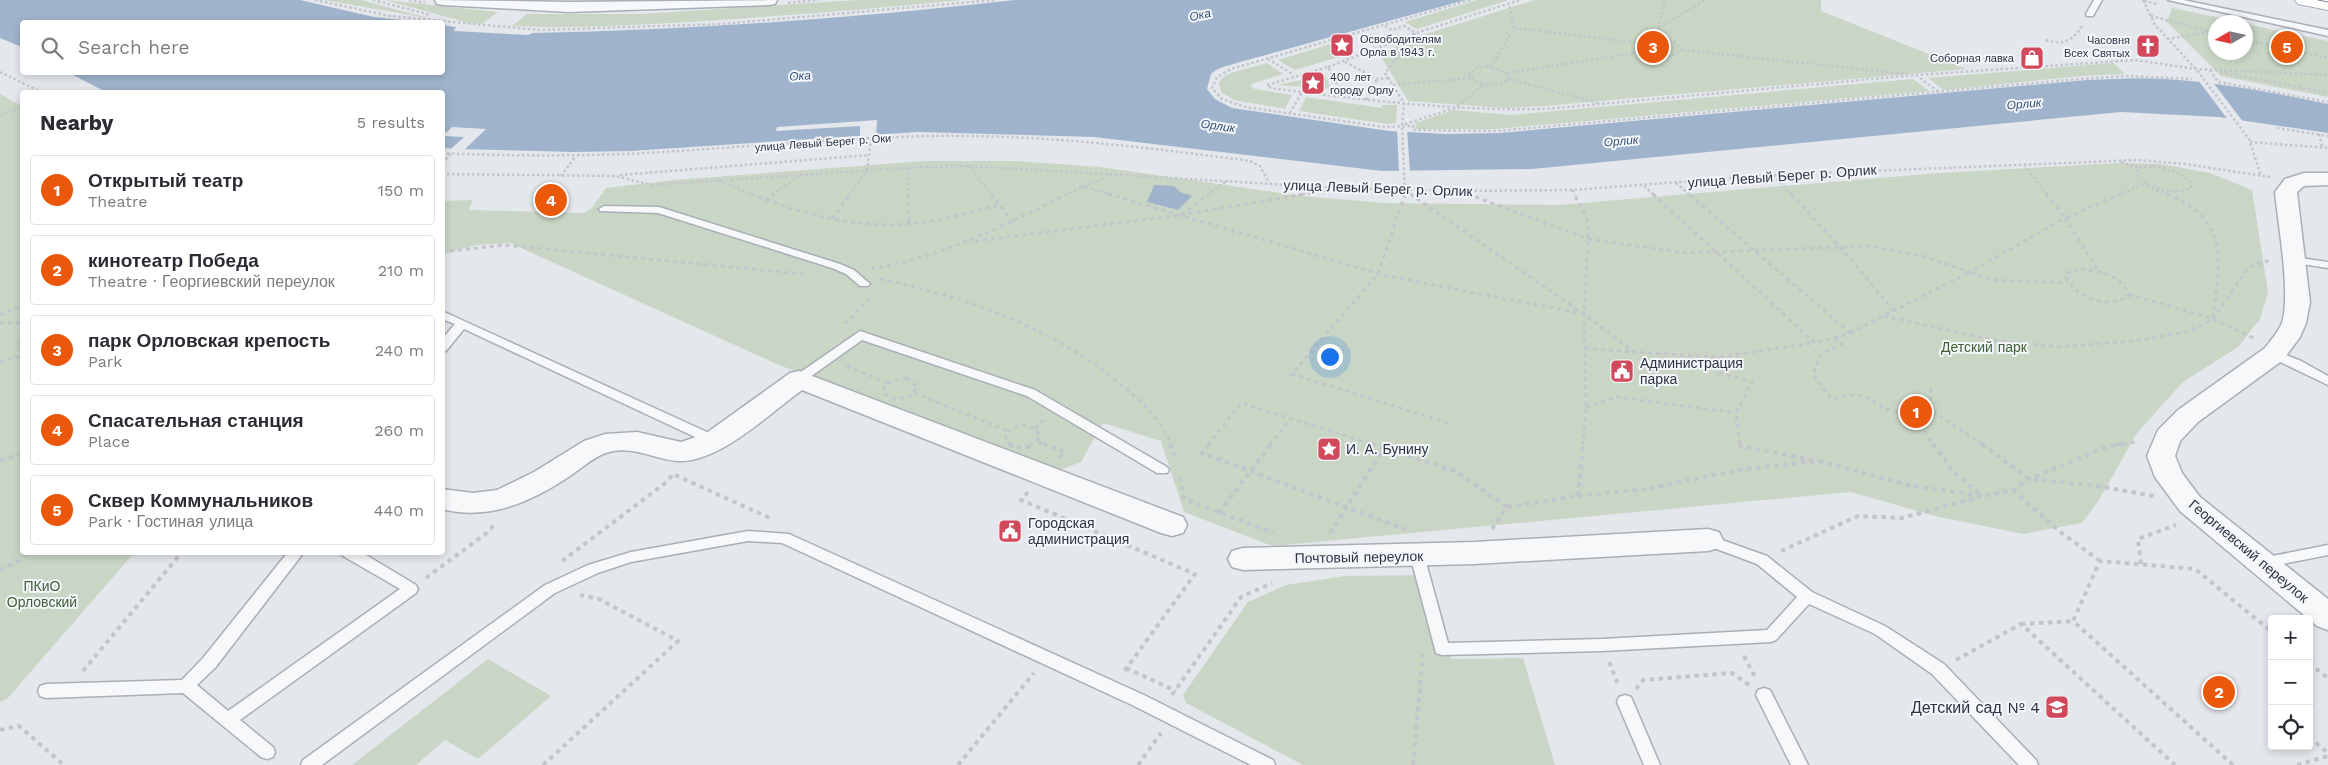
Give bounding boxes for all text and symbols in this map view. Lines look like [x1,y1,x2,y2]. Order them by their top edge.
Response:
water label: Ока [1188,6,1212,24]
north arrow [2208,15,2253,60]
search box [20,20,445,75]
pin: 3 [1637,28,1669,66]
pin: 5 [2271,28,2303,66]
place icon: Освободителям Орла в 1943 г. [1329,32,1355,58]
place label: Освободителям Орла в 1943 г. [1360,33,1441,59]
church icon: Часовня Всех Святых [2135,33,2161,59]
icon: search [38,34,66,62]
place label: Часовня Всех Святых [2064,34,2130,60]
text: Search here [78,36,189,59]
shop icon: Соборная лавка [2019,45,2045,71]
place label: Соборная лавка [1930,52,2015,65]
water label: Ока [789,68,812,84]
place icon: 400 лет городу Орлу [1300,70,1326,96]
place label: 400 лет городу Орлу [1330,71,1394,97]
water label: Орлик [2006,95,2043,112]
text: Nearby [40,110,113,135]
text: 5 results [357,113,425,132]
water label: Орлик [1200,117,1238,136]
street label: улица Левый Берег р. Оки [754,132,892,154]
water label: Орлик [1603,132,1640,149]
street label: улица Левый Берег р. Орлик [1687,161,1878,191]
text: Открытый театр [88,169,243,192]
street label: улица Левый Берег р. Орлик [1283,177,1474,199]
text: 1 [54,181,60,200]
text: 150 m [378,181,424,200]
pin: 4 [535,181,567,219]
text: Theatre [88,192,147,211]
text: кинотеатр Победа [88,249,259,272]
text: 2 [52,261,62,280]
text: 210 m [378,261,424,280]
text: Theatre · Георгиевский переулок [88,272,335,291]
text: парк Орловская крепость [88,329,330,352]
park label: Детский парк [1941,339,2028,355]
text: 3 [52,341,62,360]
text: 240 m [375,341,424,360]
your location [1317,344,1343,370]
text: Park [88,352,122,371]
place label: Администрация парка [1640,355,1743,387]
public building icon: Администрация парка [1609,358,1635,384]
pin: 1 [1900,393,1932,431]
text: Спасательная станция [88,409,304,432]
text: 4 [52,421,62,440]
text: 260 m [374,421,424,440]
text: Place [88,432,130,451]
place icon: И. А. Бунину [1316,436,1342,462]
place label: И. А. Бунину [1346,441,1429,457]
text: Сквер Коммунальников [88,489,313,512]
street label: Георгиевский переулок [2186,496,2313,606]
text: 5 [52,501,62,520]
text: 440 m [374,501,424,520]
text: Park · Гостиная улица [88,512,253,531]
place label: Городская администрация [1028,515,1129,547]
public building icon: Городская администрация [997,518,1023,544]
street label: Почтовый переулок [1295,548,1424,566]
park label: ПКиО Орловский [7,578,77,610]
map controls [2268,615,2313,750]
button: + [2268,615,2313,660]
button: − [2268,660,2313,705]
pin: 2 [2203,673,2235,711]
school or university icon: Детский сад № 4 [2044,694,2070,720]
place label: Детский сад № 4 [1911,698,2040,717]
button: locate [2268,705,2313,750]

